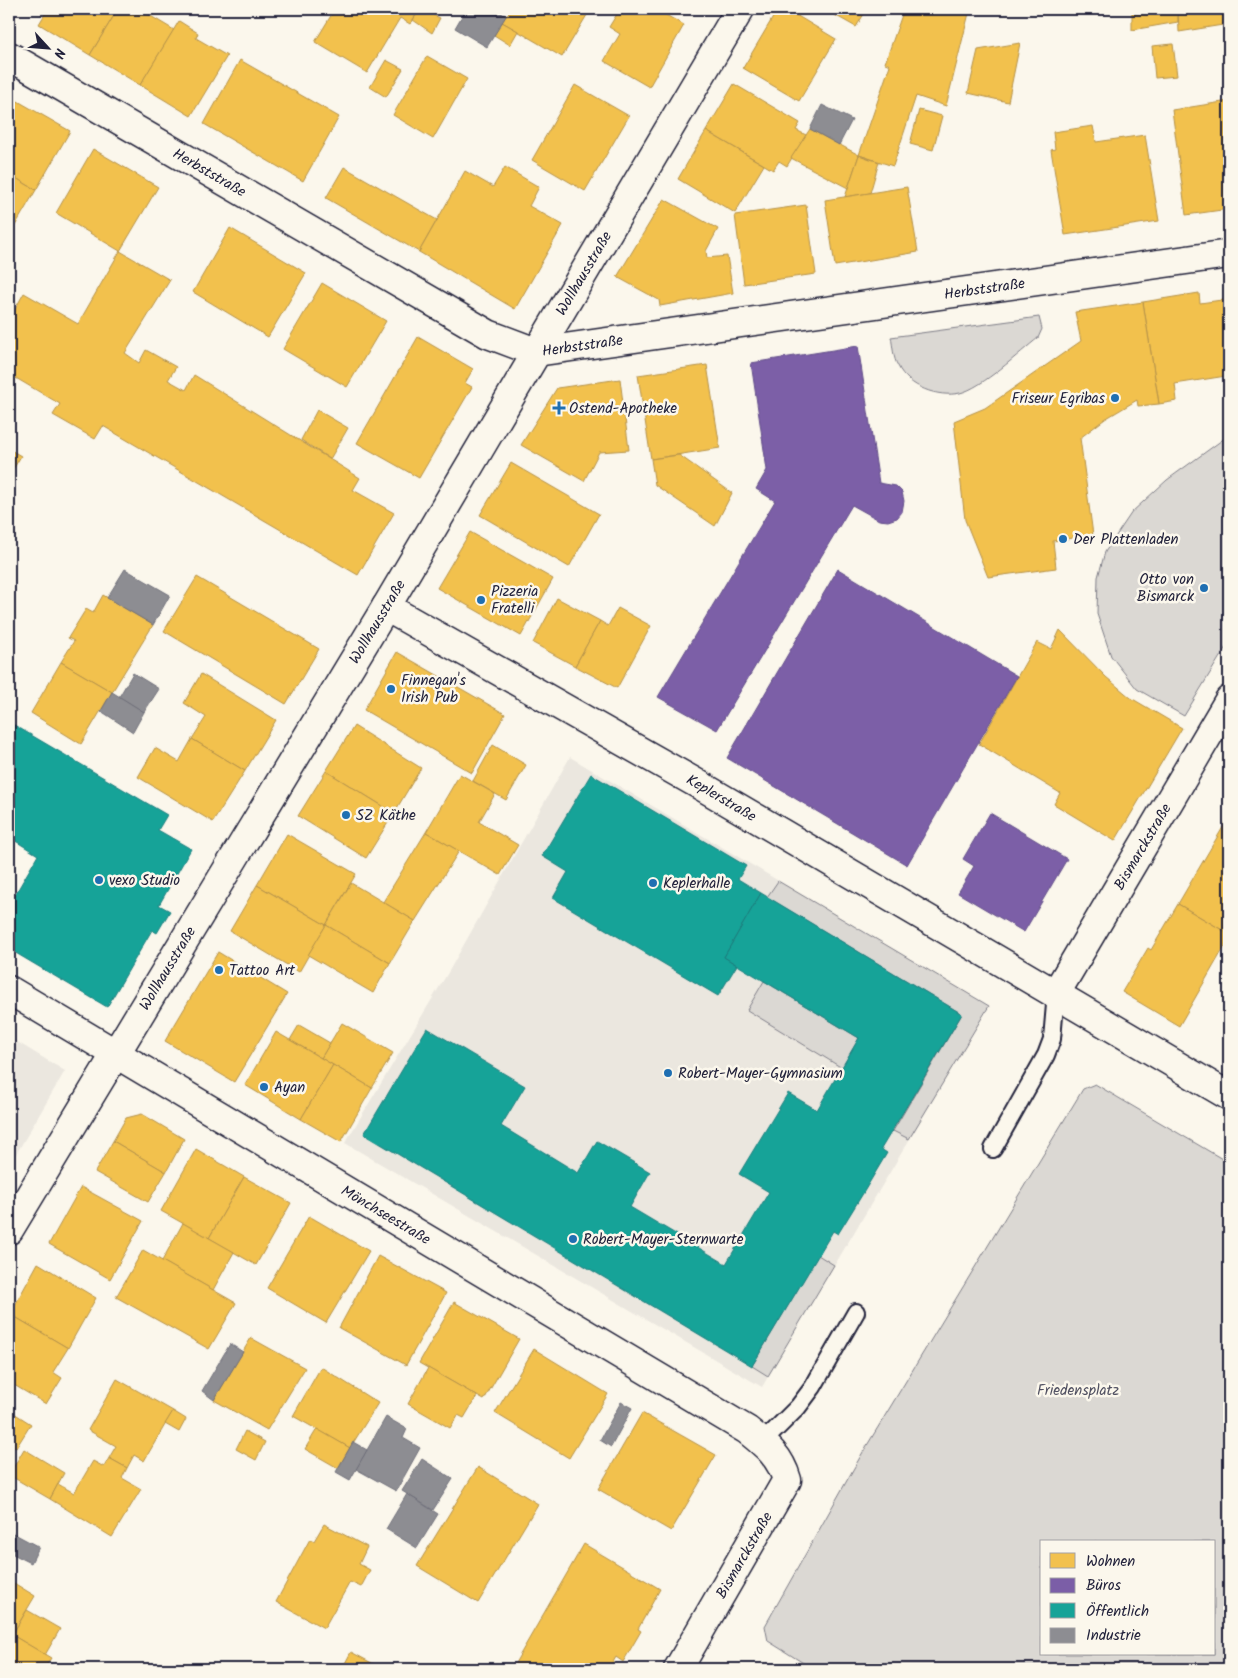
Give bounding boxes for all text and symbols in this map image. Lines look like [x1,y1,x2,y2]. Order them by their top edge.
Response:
north arrow [22,22,72,72]
text: N [47,44,71,62]
street label: Herbststraße [168,142,251,204]
street label: Wollhausstraße [550,227,619,321]
street label: Herbststraße [942,272,1027,307]
street label: Herbststraße [540,329,625,364]
place label: Friseur Egribas [1012,387,1106,411]
marker: Friseur Egribas [1109,392,1121,404]
place label: Ostend-Apotheke [569,397,677,421]
marker: Ostend-Apotheke [553,402,565,414]
place label: Der Plattenladen [1073,528,1179,552]
marker: Der Plattenladen [1057,533,1069,545]
place label: Otto von Bismarck [1137,568,1195,609]
street label: Wollhausstraße [343,575,413,669]
place label: Pizzeria Fratelli [491,580,538,621]
marker: Otto von Bismarck [1198,582,1210,594]
marker: Pizzeria Fratelli [475,594,487,606]
place label: Finnegan's Irish Pub [401,669,466,710]
marker: Finnegan's Irish Pub [385,683,397,695]
street label: Keplerstraße [681,769,761,829]
street label: Bismarckstraße [1108,799,1178,895]
place label: SZ Käthe [356,804,416,828]
marker: SZ Käthe [340,809,352,821]
place label: vexo Studio [109,869,180,893]
place label: Keplerhalle [663,872,731,896]
marker: vexo Studio [93,874,105,886]
marker: Keplerhalle [647,877,659,889]
street label: Wollhausstraße [134,922,203,1015]
place label: Tattoo Art [229,959,295,983]
marker: Tattoo Art [213,964,225,976]
place label: Robert-Mayer-Gymnasium [678,1062,843,1086]
marker: Robert-Mayer-Gymnasium [662,1067,674,1079]
place label: Ayan [274,1076,305,1100]
marker: Ayan [258,1081,270,1093]
street label: Mönchseestraße [336,1179,435,1252]
place label: Robert-Mayer-Sternwarte [583,1228,744,1252]
marker: Robert-Mayer-Sternwarte [567,1233,579,1245]
park label: Friedensplatz [1037,1379,1119,1403]
street label: Bismarckstraße [710,1507,780,1603]
legend [1040,1540,1216,1656]
text: Wohnen [1086,1550,1135,1574]
text: Büros [1086,1574,1122,1598]
text: Öffentlich [1086,1600,1149,1624]
text: Industrie [1086,1624,1141,1648]

